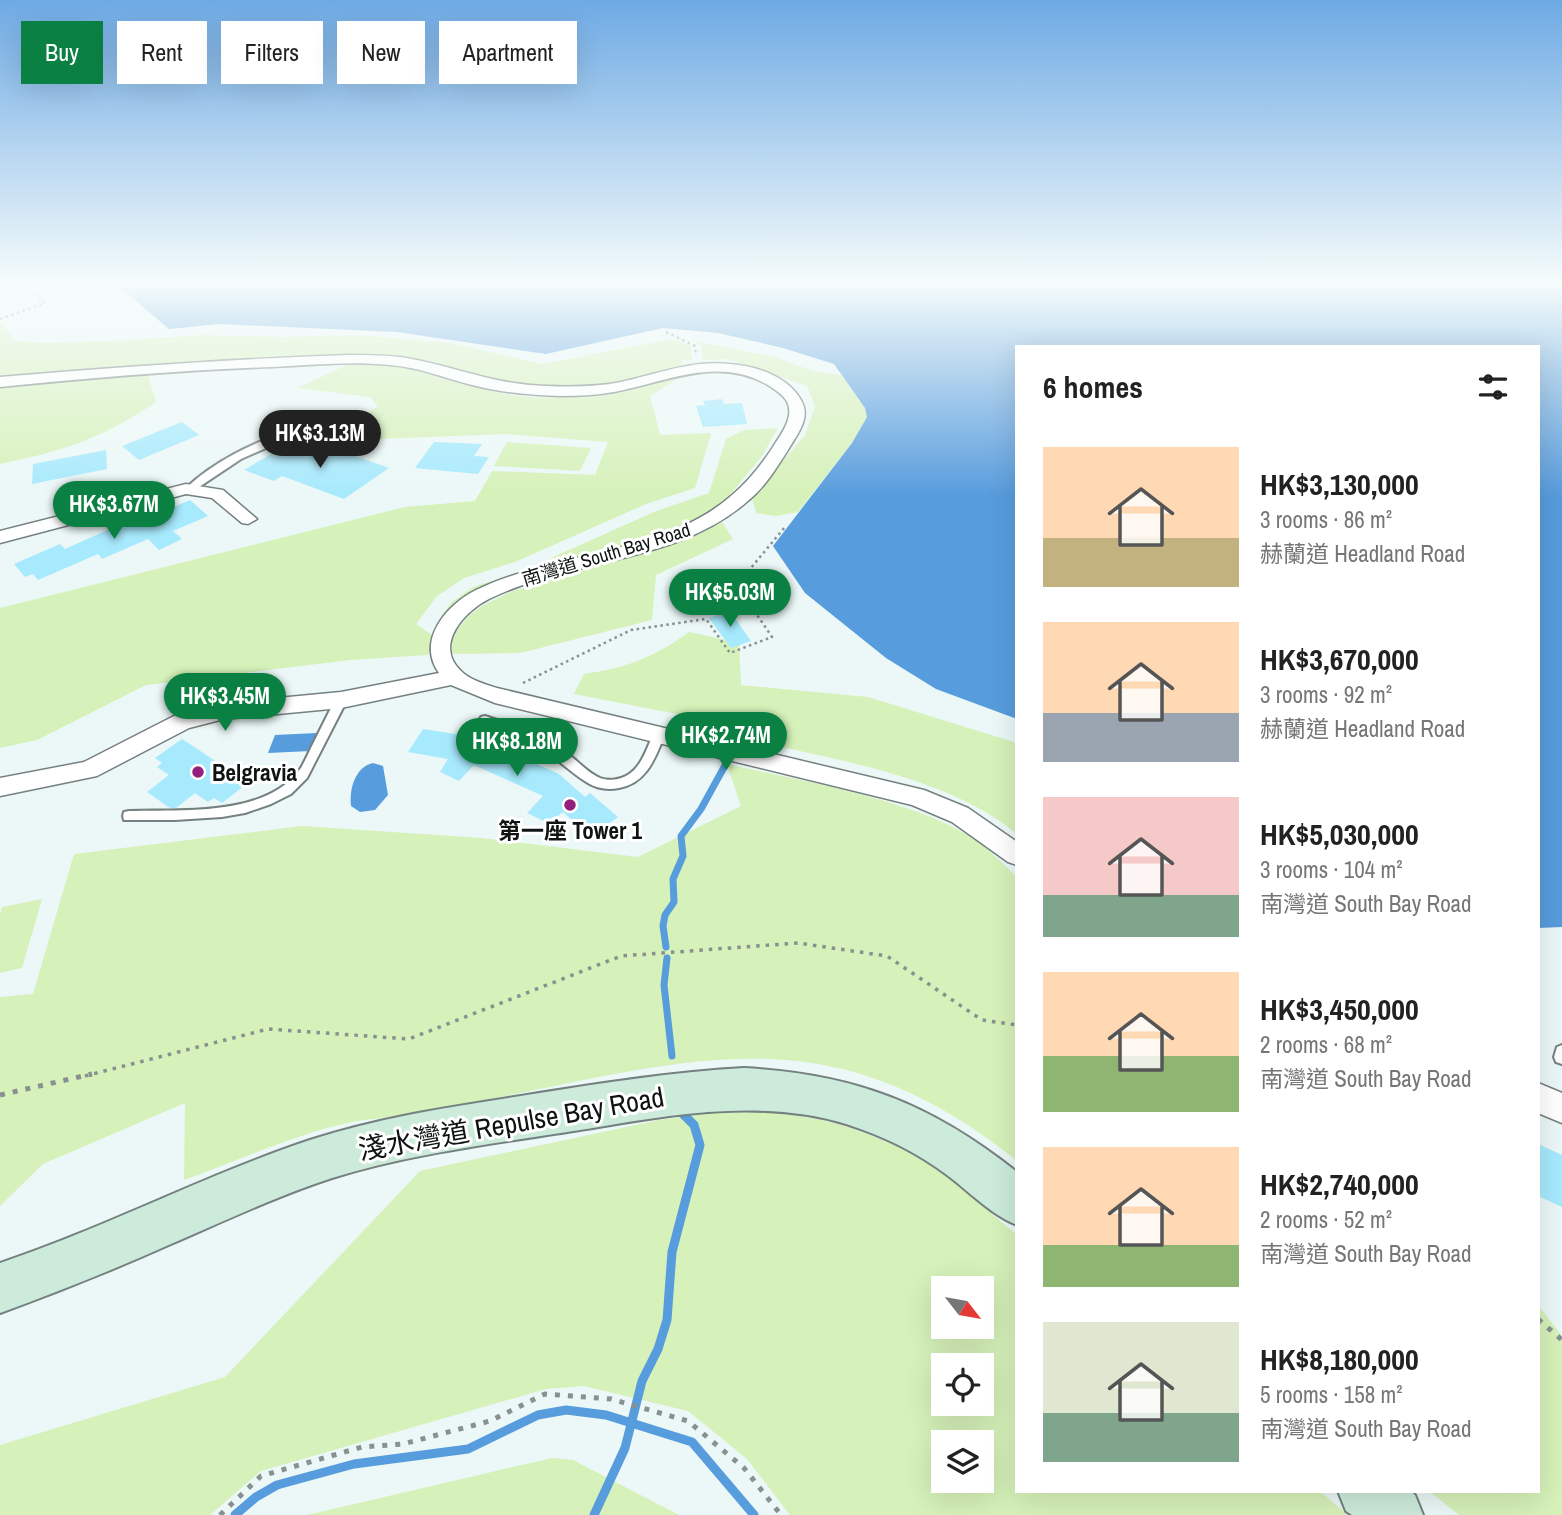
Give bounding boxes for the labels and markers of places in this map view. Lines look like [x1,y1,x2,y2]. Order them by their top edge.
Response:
pin: HK$3.13M [248,410,392,470]
pin: HK$3.67M [42,482,186,541]
pin: HK$5.03M [658,570,802,629]
pin: HK$3.45M [153,674,297,733]
pin: HK$2.74M [654,712,798,772]
pin: HK$8.18M [445,718,589,778]
place label: Belgravia [212,757,297,788]
marker: Belgravia [190,764,206,780]
marker: 第一座 Tower 1 [562,797,578,813]
place label: 第一座 Tower 1 [498,815,643,846]

